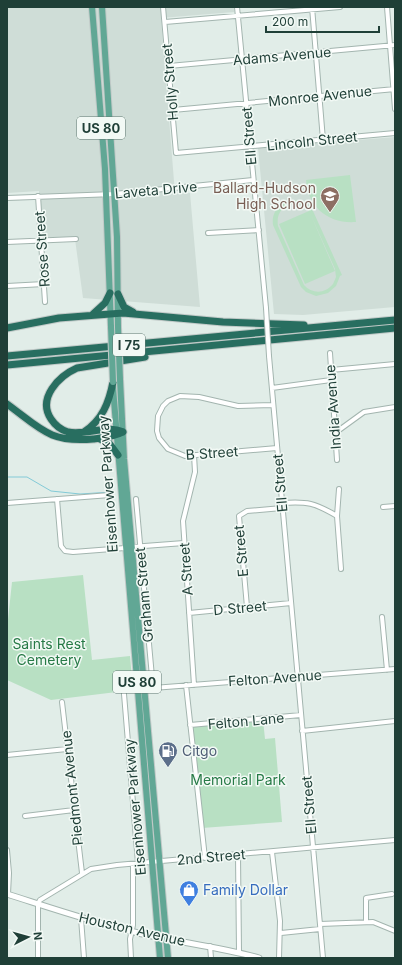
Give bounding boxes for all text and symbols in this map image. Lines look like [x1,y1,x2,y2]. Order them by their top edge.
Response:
scale bar [266,8,379,34]
text: 200 m [272,14,308,29]
street label: Holly Street [158,43,181,121]
street label: Adams Avenue [232,43,332,68]
street label: Monroe Avenue [267,82,373,109]
street label: Ell Street [237,106,260,166]
road number: US 80 [77,117,125,139]
street label: Lincoln Street [266,127,359,154]
street label: Laveta Drive [114,177,198,202]
place label: Ballard-Hudson High School [213,179,316,212]
school or university icon: Ballard-Hudson High School [319,185,341,213]
street label: Rose Street [30,210,53,288]
road number: I 75 [113,334,145,356]
street label: India Avenue [321,364,344,450]
street label: Eisenhower Parkway [94,415,121,553]
street label: B Street [185,442,239,463]
street label: Ell Street [268,453,291,513]
street label: E Street [230,524,251,578]
street label: A Street [175,542,196,596]
street label: Graham Street [131,546,156,643]
street label: D Street [213,597,268,618]
park label: Saints Rest Cemetery [12,635,86,668]
street label: Felton Avenue [228,666,322,689]
road number: US 80 [113,671,161,693]
street label: Felton Lane [207,709,285,732]
street label: Piedmont Avenue [57,730,86,846]
street label: Eisenhower Parkway [120,738,149,876]
fuel station icon: Citgo [157,740,179,768]
place label: Citgo [182,742,217,759]
park label: Memorial Park [190,771,286,788]
street label: Ell Street [297,775,320,835]
street label: 2nd Street [176,845,246,868]
shop icon: Family Dollar [178,879,200,907]
place label: Family Dollar [203,881,288,898]
street label: Houston Avenue [77,908,187,949]
north arrow [8,917,48,957]
text: N [31,931,45,941]

